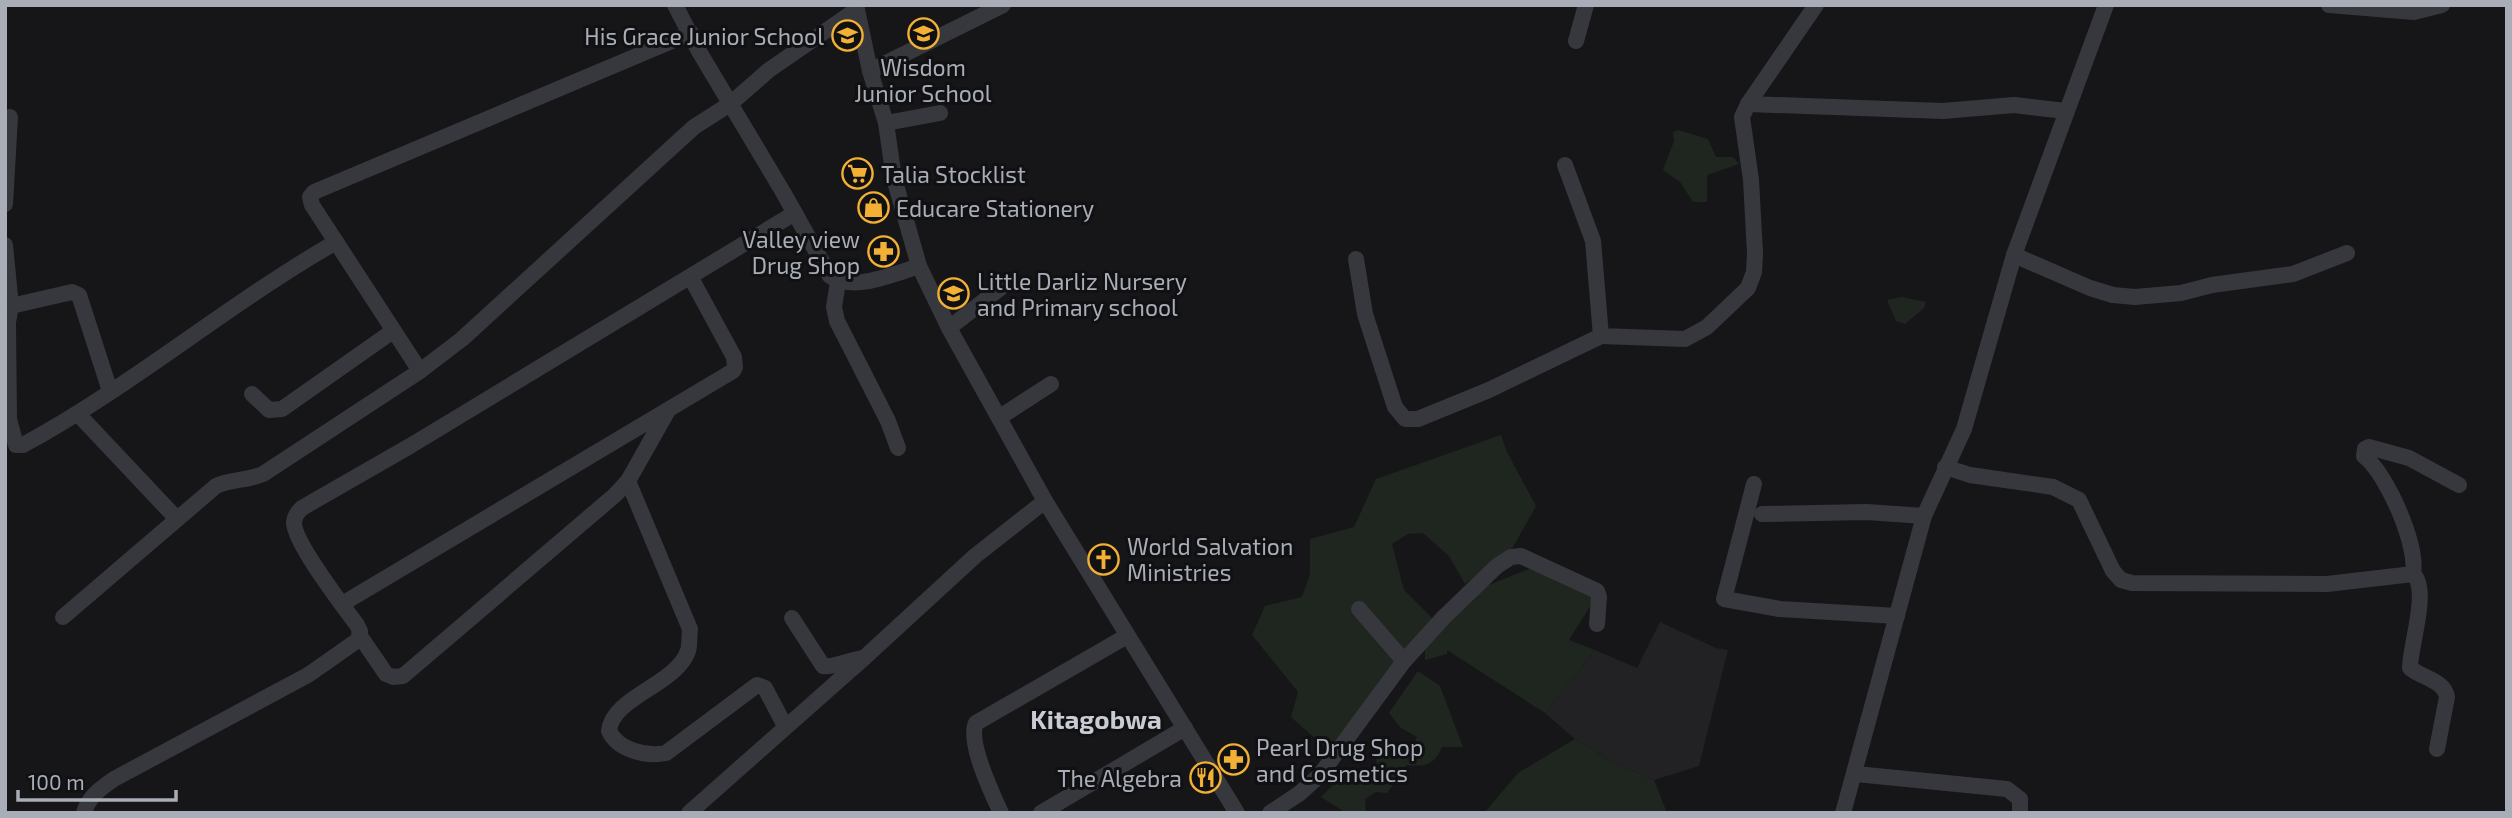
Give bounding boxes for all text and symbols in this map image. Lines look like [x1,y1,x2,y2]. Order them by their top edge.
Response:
school or university icon: Wisdom Junior School [906,16,940,50]
school or university icon: His Grace Junior School [830,19,864,53]
place label: His Grace Junior School [584,22,824,50]
place label: Wisdom Junior School [854,53,992,107]
supermarket icon: Talia Stocklist [841,157,875,191]
place label: Talia Stocklist [881,160,1026,188]
shop icon: Educare Stationery [856,191,890,225]
place label: Educare Stationery [896,194,1094,222]
place label: Valley view Drug Shop [743,225,860,279]
pharmacy icon: Valley view Drug Shop [866,235,900,269]
place label: Little Darliz Nursery and Primary school [977,267,1187,321]
school or university icon: Little Darliz Nursery and Primary school [937,277,971,311]
place label: World Salvation Ministries [1127,532,1293,586]
church icon: World Salvation Ministries [1087,542,1121,576]
district label: Kitagobwa [1030,703,1162,734]
place label: Pearl Drug Shop and Cosmetics [1256,733,1423,787]
pharmacy icon: Pearl Drug Shop and Cosmetics [1216,743,1250,777]
scale bar [18,758,175,802]
restaurant icon: The Algebra [1188,761,1222,795]
place label: The Algebra [1057,764,1182,792]
text: 100 m [28,769,85,794]

